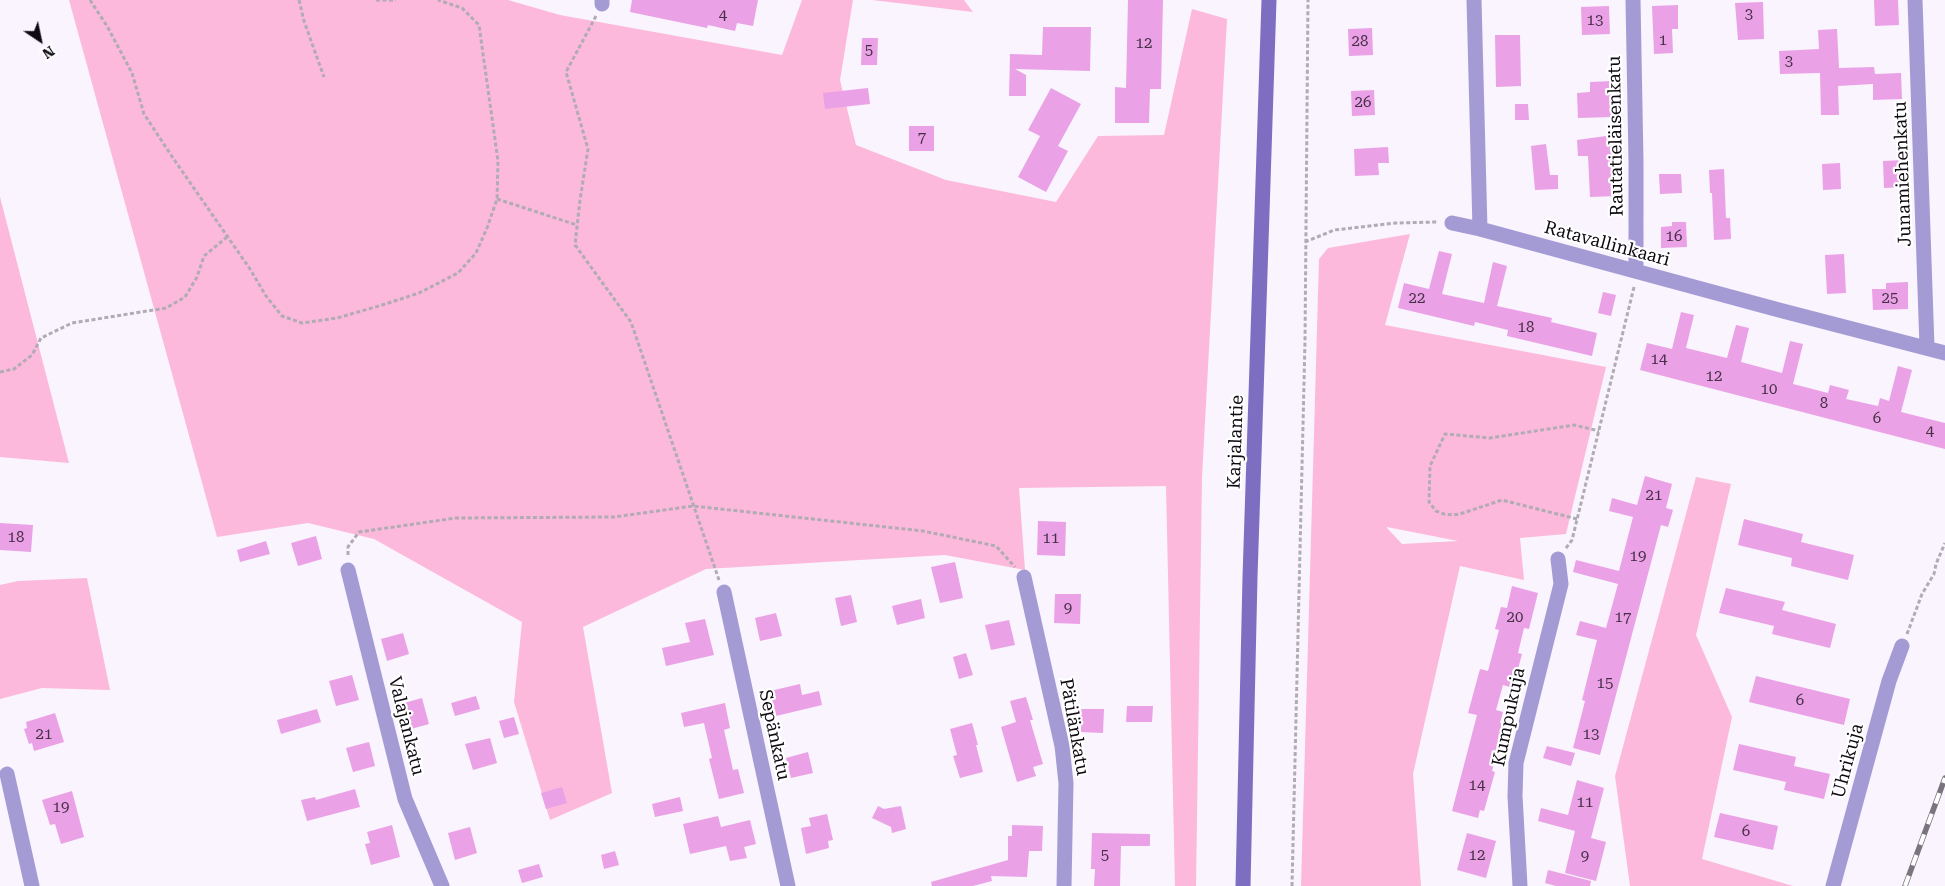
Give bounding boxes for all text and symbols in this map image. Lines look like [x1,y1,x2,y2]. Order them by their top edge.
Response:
house number: 3 [1745,6,1753,24]
house number: 4 [719,7,727,25]
house number: 13 [1587,12,1603,30]
north arrow [15,15,65,65]
house number: 1 [1659,32,1667,50]
house number: 28 [1352,33,1368,51]
house number: 12 [1136,35,1152,53]
house number: 5 [865,42,873,60]
text: N [39,43,57,62]
house number: 3 [1785,53,1793,71]
street label: Rautatieläisenkatu [1604,55,1628,217]
house number: 26 [1355,94,1371,112]
street label: Junamiehenkatu [1890,101,1916,247]
house number: 7 [918,129,926,147]
street label: Ratavallinkaari [1542,217,1672,271]
house number: 16 [1666,228,1682,246]
house number: 22 [1409,290,1425,308]
house number: 25 [1882,290,1898,308]
house number: 18 [1518,319,1534,337]
house number: 14 [1651,351,1667,369]
house number: 12 [1706,368,1722,386]
house number: 10 [1761,381,1777,399]
street label: Karjalantie [1224,394,1248,490]
house number: 8 [1820,395,1828,413]
house number: 6 [1873,410,1881,428]
house number: 4 [1926,423,1934,441]
house number: 21 [1646,487,1662,505]
house number: 18 [8,529,24,547]
house number: 11 [1043,530,1059,548]
house number: 19 [1630,548,1646,566]
house number: 9 [1064,600,1072,618]
house number: 20 [1507,609,1523,627]
house number: 17 [1615,609,1631,627]
street label: Kumpukuja [1488,665,1530,769]
street label: Valajankatu [383,674,429,778]
house number: 15 [1597,675,1613,693]
street label: Pätilänkatu [1055,677,1093,777]
street label: Sepänkatu [754,688,794,782]
house number: 6 [1796,692,1804,710]
street label: Uhrikuja [1828,721,1868,801]
house number: 21 [36,726,52,744]
house number: 13 [1583,726,1599,744]
house number: 14 [1469,777,1485,795]
house number: 11 [1577,794,1593,812]
house number: 19 [53,799,69,817]
house number: 6 [1742,823,1750,841]
house number: 5 [1101,847,1109,865]
house number: 12 [1469,847,1485,865]
house number: 9 [1581,848,1589,866]

